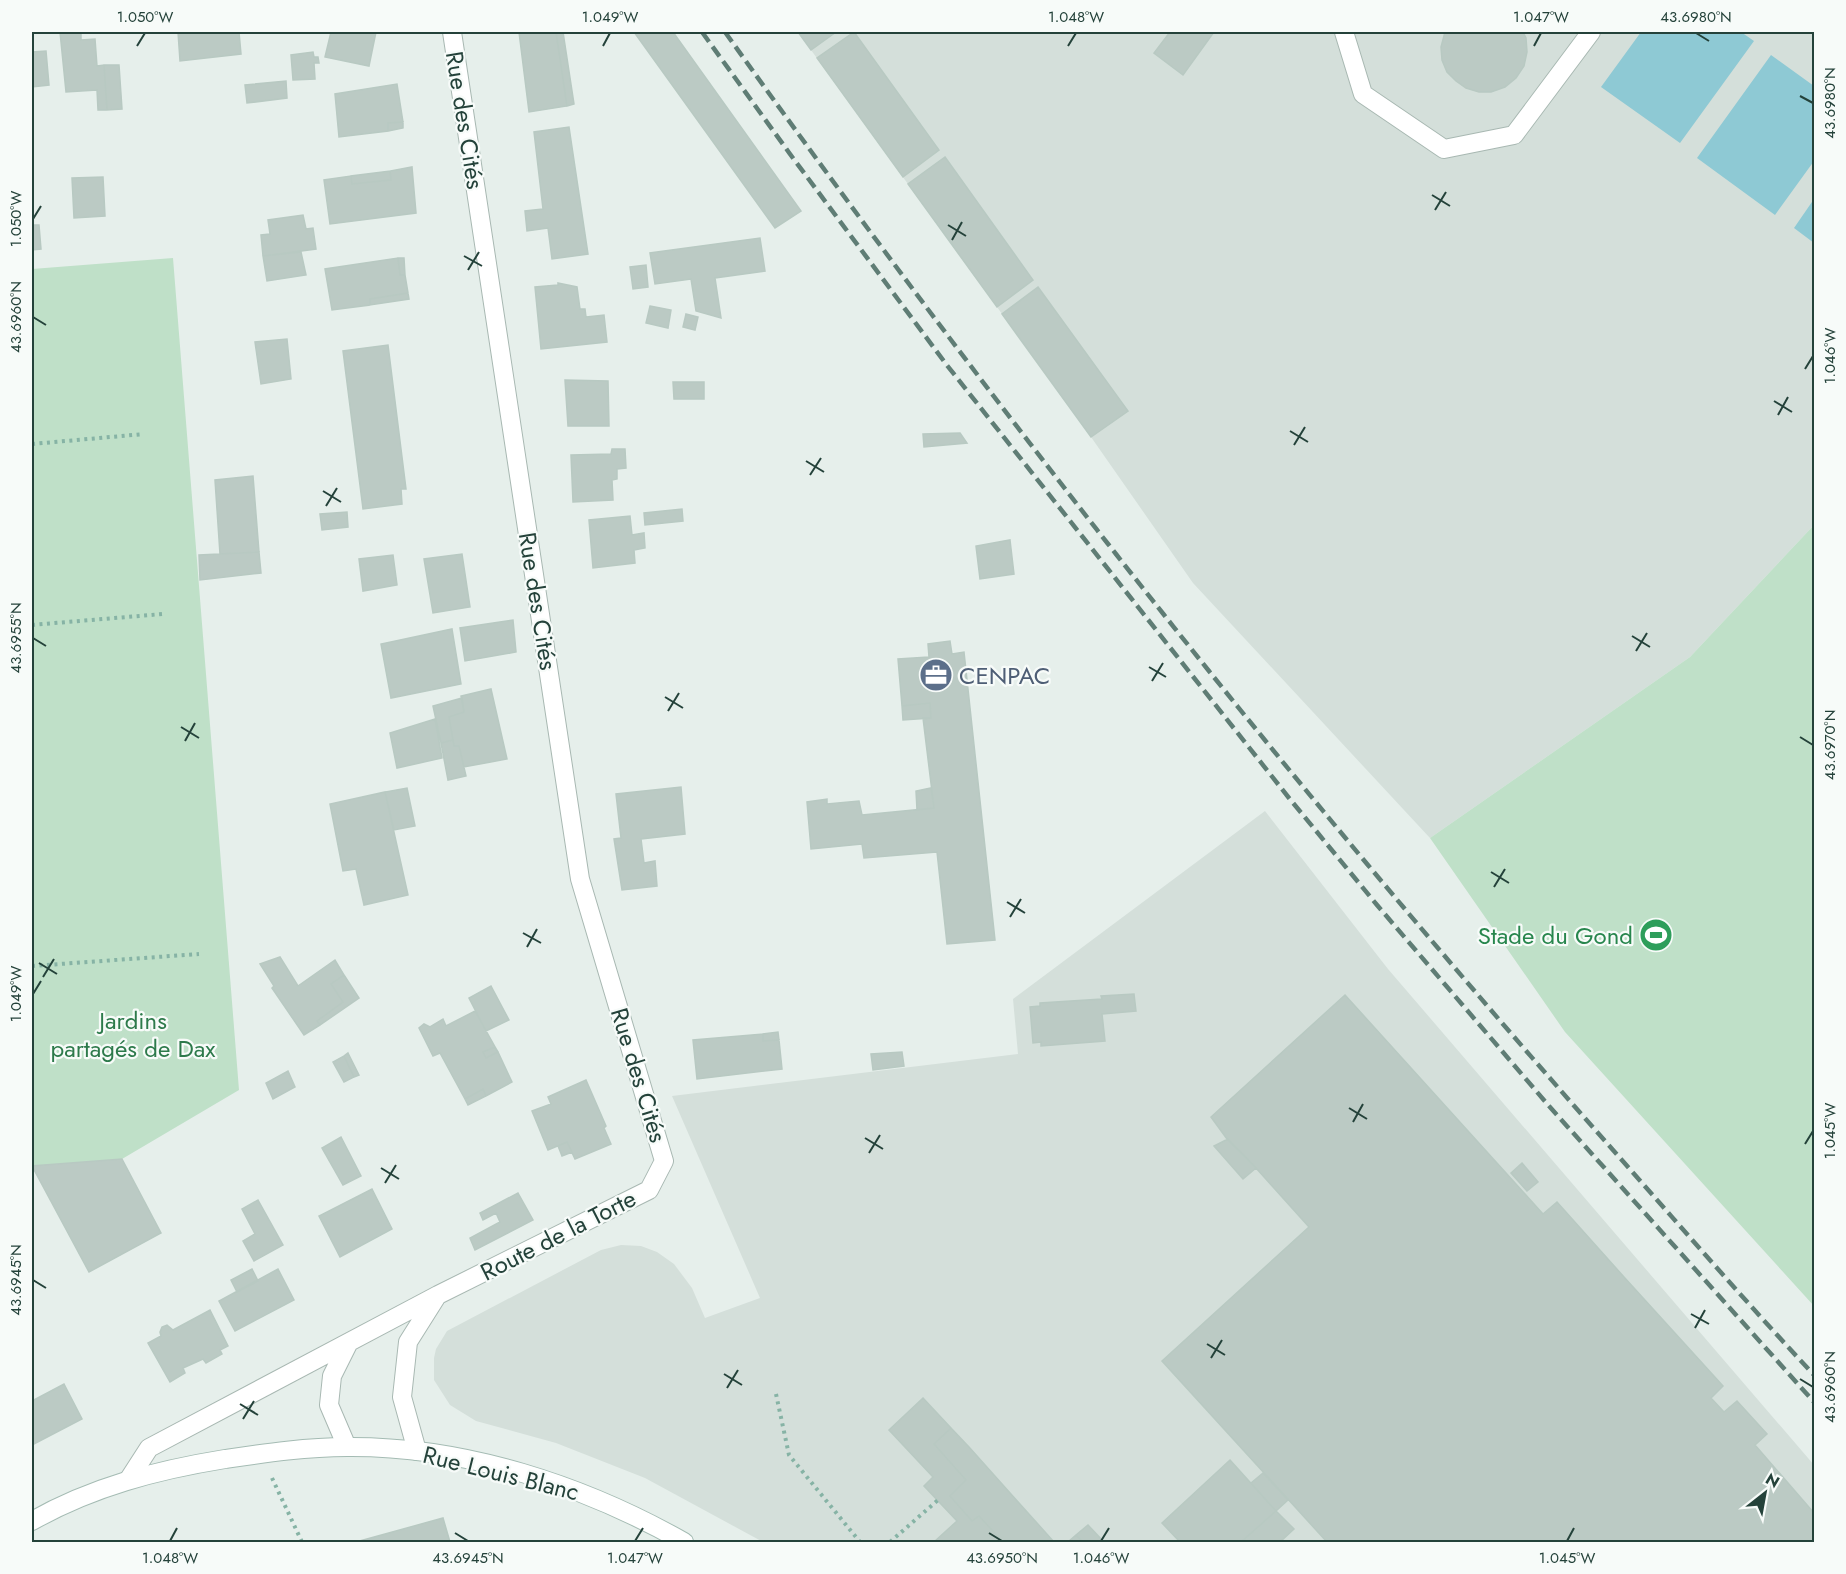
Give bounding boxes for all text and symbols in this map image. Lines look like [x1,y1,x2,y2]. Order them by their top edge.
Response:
text: 1.050°W [117,6,174,28]
text: 1.049°W [582,6,638,28]
text: 1.048°W [1048,6,1104,28]
text: 1.047°W [1513,6,1569,28]
text: 43.6980°N [1660,6,1732,28]
street label: Rue des Cités [437,49,493,191]
text: 43.6980°N [1819,67,1841,139]
text: 1.050°W [5,190,27,247]
text: 43.6960°N [5,281,27,353]
text: 1.046°W [1819,328,1841,384]
street label: Rue des Cités [510,530,566,672]
text: 43.6955°N [5,602,27,674]
office icon: CENPAC [918,657,954,693]
place label: CENPAC [959,658,1050,693]
text: 43.6970°N [1819,710,1841,780]
sports icon: Stade du Gond [1638,917,1674,953]
place label: Stade du Gond [1478,918,1633,953]
text: 1.049°W [5,966,27,1022]
park label: Jardins partagés de Dax [51,1003,216,1066]
street label: Rue des Cités [602,1003,676,1147]
text: 1.045°W [1819,1103,1841,1159]
street label: Route de la Torte [474,1181,642,1289]
text: 43.6945°N [5,1244,27,1316]
text: 43.6960°N [1819,1351,1841,1423]
street label: Rue Louis Blanc [419,1437,583,1509]
north arrow [1735,1463,1795,1523]
text: N [1761,1467,1784,1494]
text: 1.048°W [142,1547,198,1569]
text: 43.6945°N [432,1547,504,1569]
text: 1.047°W [607,1547,663,1569]
text: 43.6950°N [966,1547,1038,1569]
text: 1.046°W [1073,1547,1129,1569]
text: 1.045°W [1539,1547,1595,1569]

